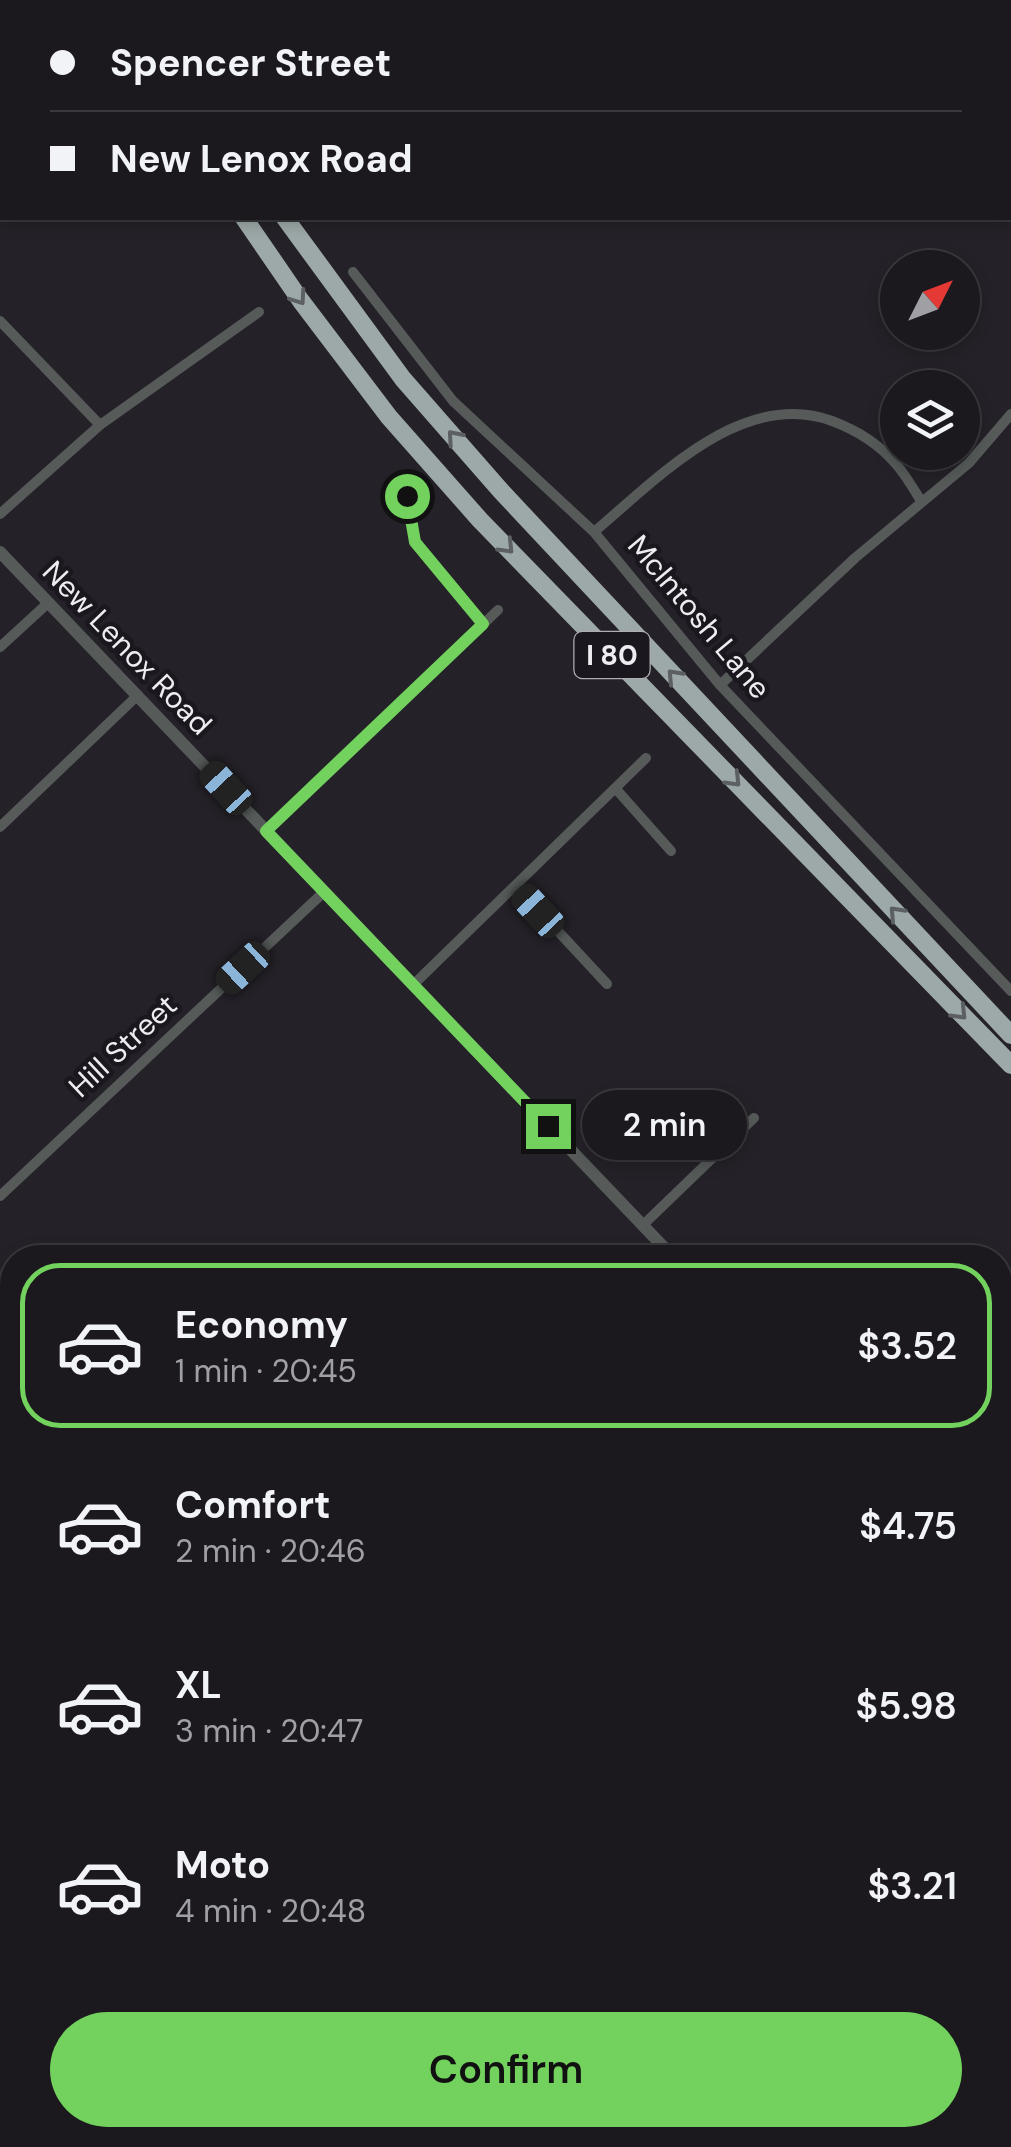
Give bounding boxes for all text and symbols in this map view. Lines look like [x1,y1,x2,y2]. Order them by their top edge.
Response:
text: Spencer Street [110,38,391,88]
text: New Lenox Road [110,134,413,184]
north arrow [880,250,980,350]
map controls [880,250,980,470]
one-way arrow [287,287,305,305]
button: layers [880,370,980,470]
one-way arrow [447,430,465,449]
route start [385,474,430,519]
street label: McIntosh Lane [619,527,779,707]
one-way arrow [495,536,513,554]
street label: New Lenox Road [34,552,220,743]
road number: I 80 [574,632,650,678]
one-way arrow [668,669,686,688]
car [195,756,257,820]
one-way arrow [722,769,740,787]
car [507,879,569,943]
one-way arrow [890,906,908,925]
car [211,937,275,999]
street label: Hill Street [60,986,185,1106]
one-way arrow [949,1002,967,1020]
callout: 2 min [583,1091,748,1161]
route end [526,1104,571,1149]
text: 2 min [623,1104,706,1146]
text: Economy [175,1300,348,1350]
icon: car [55,1301,145,1391]
text: $3.52 [858,1321,957,1371]
text: 1 min · 20:45 [175,1350,357,1392]
text: Comfort [175,1480,331,1530]
icon: car [55,1481,145,1571]
text: $4.75 [859,1501,957,1551]
text: 2 min · 20:46 [175,1530,366,1572]
text: XL [175,1660,222,1710]
icon: car [55,1661,145,1751]
text: $5.98 [856,1681,957,1731]
text: 3 min · 20:47 [175,1710,363,1752]
text: Moto [175,1840,270,1890]
icon: car [55,1841,145,1931]
text: $3.21 [867,1861,957,1911]
text: 4 min · 20:48 [175,1890,366,1932]
button: Confirm [50,2012,962,2127]

